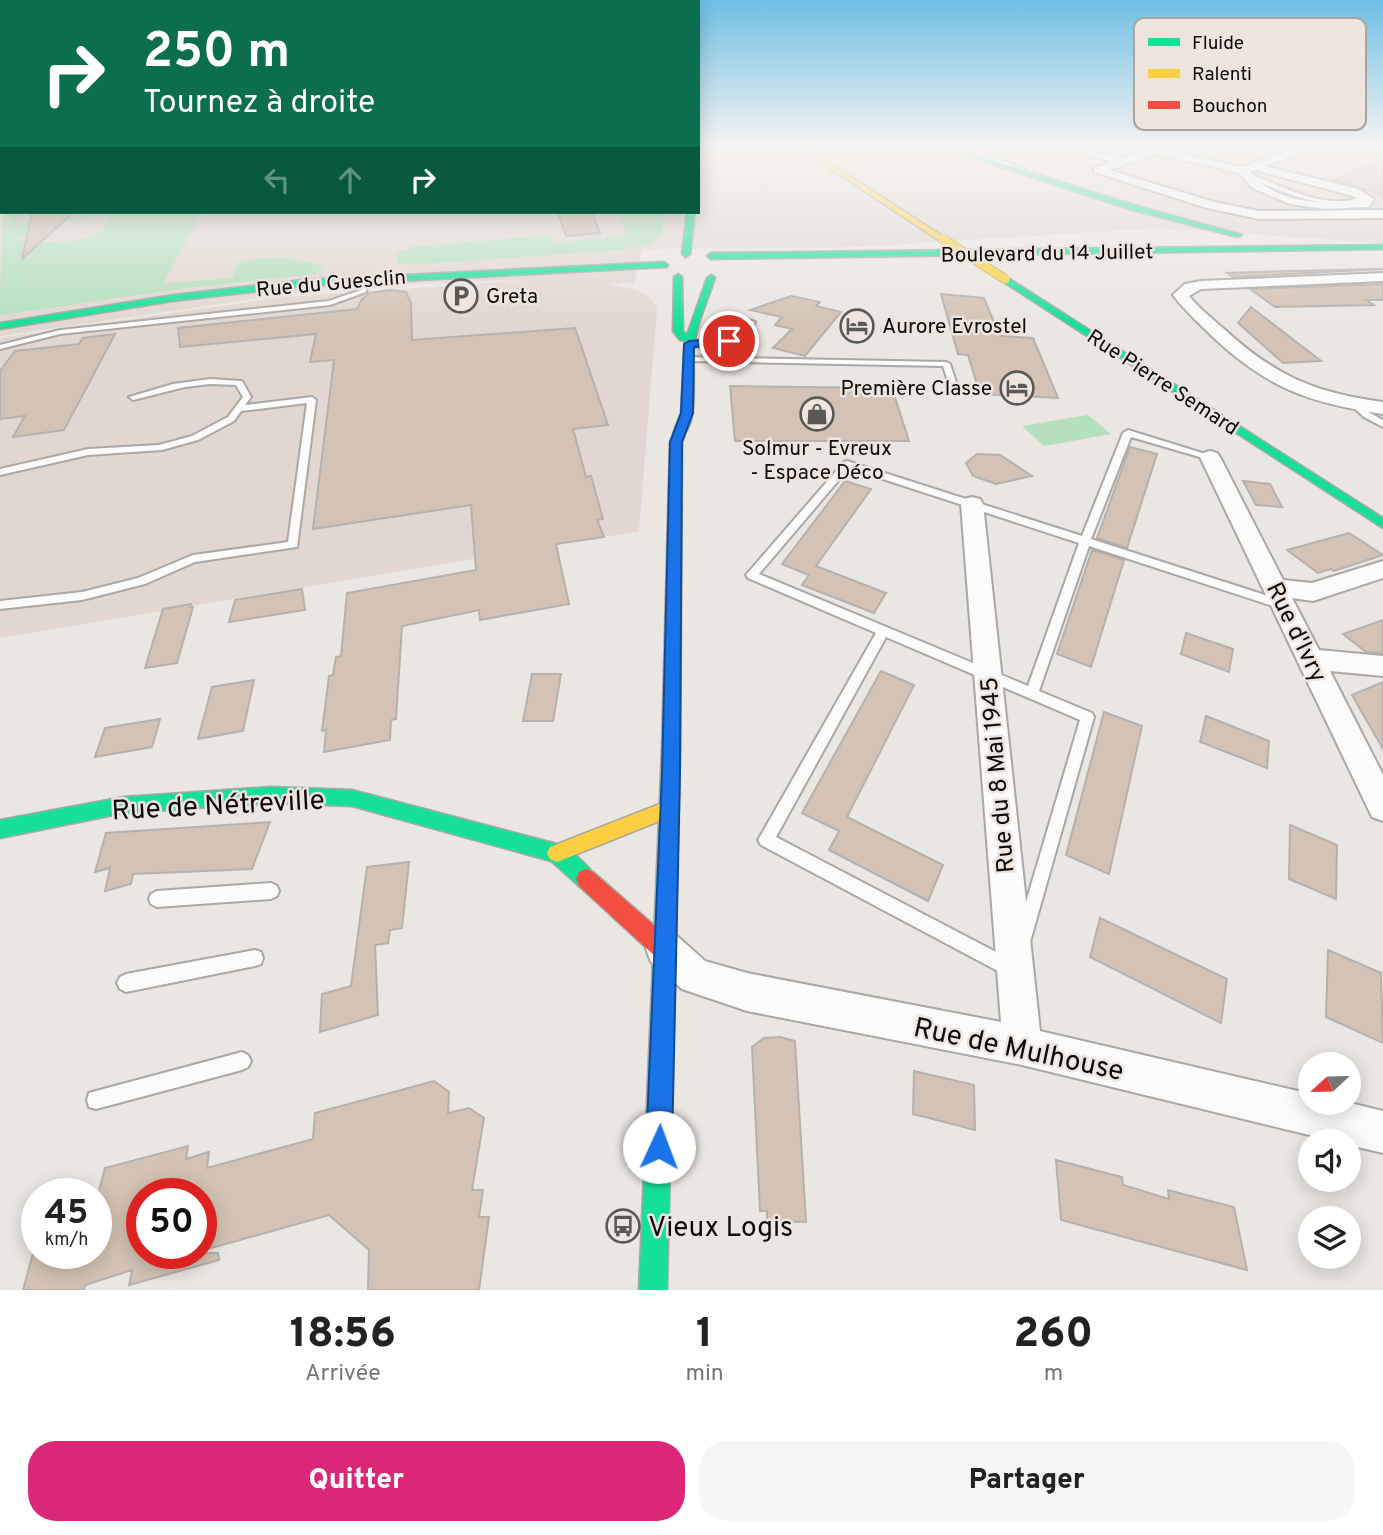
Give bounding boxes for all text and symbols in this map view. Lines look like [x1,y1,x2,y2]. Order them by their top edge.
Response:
legend [1134,18,1366,130]
text: 250 m [143,23,290,85]
icon: right [28,28,119,119]
text: Fluide [1192,32,1244,56]
text: Ralenti [1192,63,1252,87]
text: Tournez à droite [143,84,375,124]
text: Bouchon [1192,95,1268,119]
icon: left [258,161,296,199]
icon: ahead [331,161,369,199]
icon: right [404,161,442,199]
street label: Boulevard du 14 Juillet [941,239,1154,270]
street label: Rue du Guesclin [255,264,407,304]
parking icon: Greta [442,277,480,315]
place label: Greta [486,284,538,311]
hotel icon: Aurore Evrostel [838,307,876,345]
pin [699,311,759,371]
place label: Aurore Evrostel [882,314,1027,341]
icon: arrive [710,322,748,360]
street label: Rue Pierre Semard [1081,324,1243,443]
hotel icon: Première Classe [998,369,1036,407]
place label: Première Classe [840,376,992,403]
shop icon: Solmur - Evreux - Espace Déco [798,395,836,433]
place label: Solmur - Evreux - Espace Déco [742,436,892,487]
street label: Rue d'Ivry [1258,578,1332,688]
street label: Rue du 8 Mai 1945 [975,676,1022,874]
street label: Rue de Nétreville [111,783,326,831]
street label: Rue de Mulhouse [910,1011,1127,1091]
north arrow [1298,1052,1362,1115]
map controls [1298,1052,1361,1269]
position arrow [622,1110,696,1184]
button: sound [1298,1129,1361,1192]
speed limit sign: 50 [126,1178,217,1269]
text: 45 [45,1192,88,1236]
button: layers [1298,1206,1361,1269]
bus stop icon: Vieux Logis [604,1207,642,1245]
place label: Vieux Logis [648,1211,793,1247]
text: km/h [45,1229,88,1252]
text: 18:56 [290,1309,396,1362]
text: 1 [696,1309,713,1362]
text: 260 [1014,1309,1093,1362]
text: Arrivée [305,1360,381,1389]
text: min [686,1360,724,1389]
text: m [1044,1360,1063,1389]
button: Quitter [28,1441,685,1521]
button: Partager [699,1441,1355,1521]

